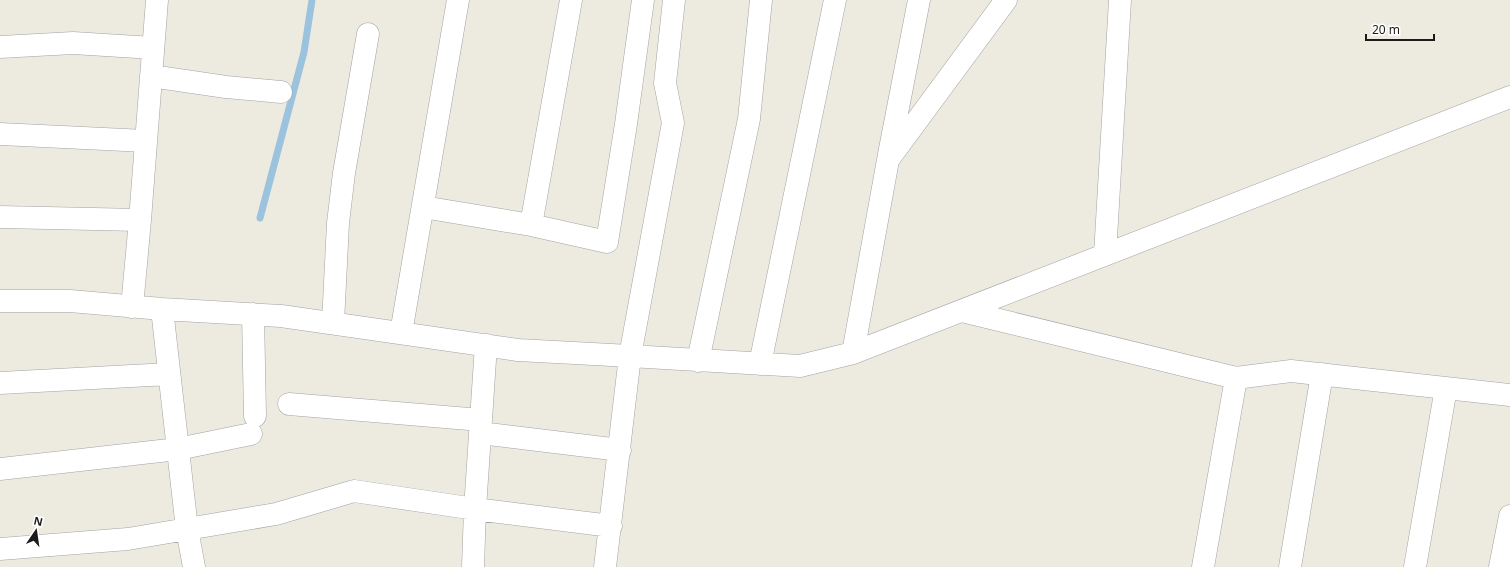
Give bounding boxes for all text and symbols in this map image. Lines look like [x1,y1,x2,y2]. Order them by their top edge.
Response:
scale bar [1366,16,1434,42]
text: 20 m [1372,21,1400,38]
north arrow [16,511,56,551]
text: N [32,512,44,529]

